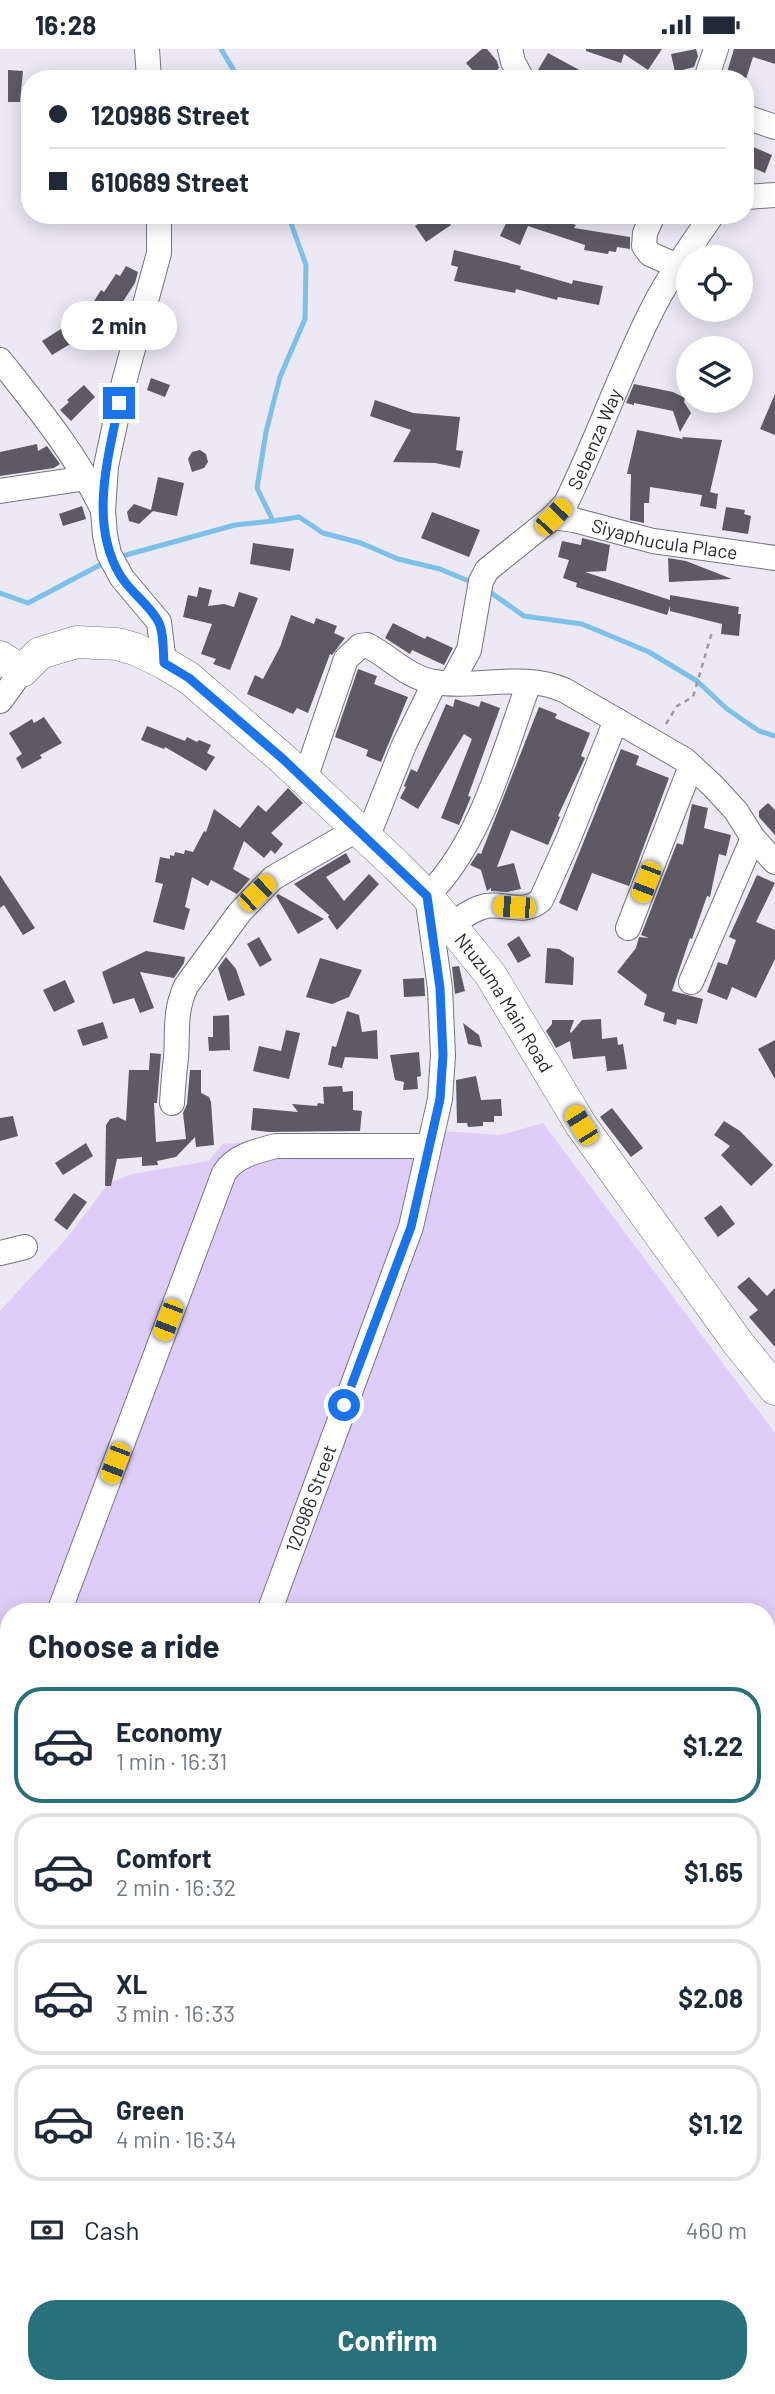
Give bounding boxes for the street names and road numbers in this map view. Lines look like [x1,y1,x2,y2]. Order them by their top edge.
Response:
street label: Sebenza Way [562,384,626,493]
street label: Siyaphucula Place [589,513,739,564]
street label: Ntuzuma Main Road [450,928,558,1076]
street label: 120986 Street [280,1441,341,1555]

